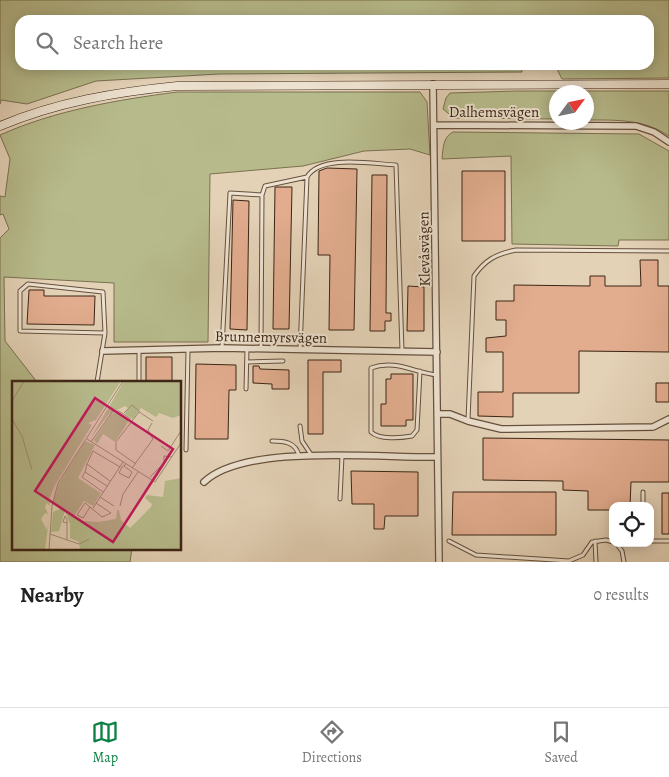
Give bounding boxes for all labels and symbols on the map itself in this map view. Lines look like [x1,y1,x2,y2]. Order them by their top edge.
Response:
north arrow [549,85,594,130]
street label: Dalhemsvägen [449,102,539,122]
street label: Klevåsvägen [413,211,435,287]
street label: Brunnemyrsvägen [215,326,327,348]
inset map [12,381,181,550]

